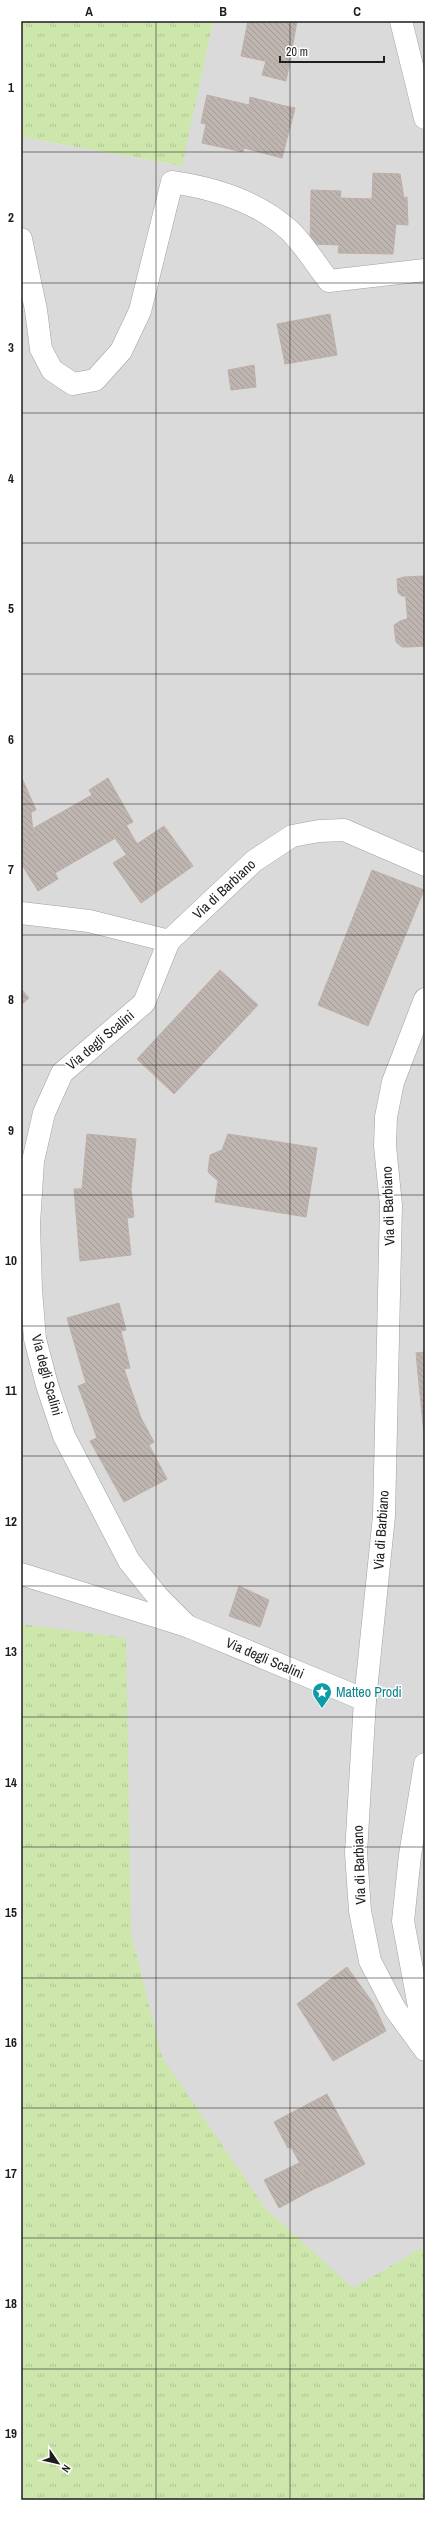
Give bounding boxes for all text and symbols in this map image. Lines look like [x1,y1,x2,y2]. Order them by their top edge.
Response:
text: A [85,3,93,20]
text: B [219,3,227,20]
text: C [353,3,361,20]
scale bar [280,38,384,64]
text: 20 m [286,44,308,60]
text: 1 [8,79,14,96]
text: 2 [8,209,14,226]
text: 3 [8,339,14,356]
text: 4 [8,470,14,487]
text: 5 [8,600,14,617]
text: 6 [8,731,14,748]
street label: Via di Barbiano [189,855,259,923]
text: 7 [8,861,14,878]
text: 8 [8,991,14,1008]
street label: Via degli Scalini [62,1006,138,1074]
text: 9 [8,1122,14,1139]
street label: Via di Barbiano [378,1166,398,1246]
text: 10 [5,1252,17,1269]
street label: Via degli Scalini [28,1332,66,1418]
text: 11 [5,1382,17,1399]
street label: Via di Barbiano [369,1490,393,1570]
text: 12 [5,1513,17,1530]
street label: Via degli Scalini [223,1633,307,1683]
text: 13 [5,1643,17,1660]
place icon: Matteo Prodi [311,1681,333,1709]
place label: Matteo Prodi [336,1683,402,1701]
text: 14 [5,1774,17,1791]
street label: Via di Barbiano [349,1825,369,1905]
text: 15 [5,1904,17,1921]
text: 16 [5,2034,17,2051]
text: 17 [5,2165,17,2182]
text: 18 [5,2295,17,2312]
text: 19 [5,2425,17,2442]
north arrow [38,2443,78,2483]
text: N [59,2462,74,2475]

